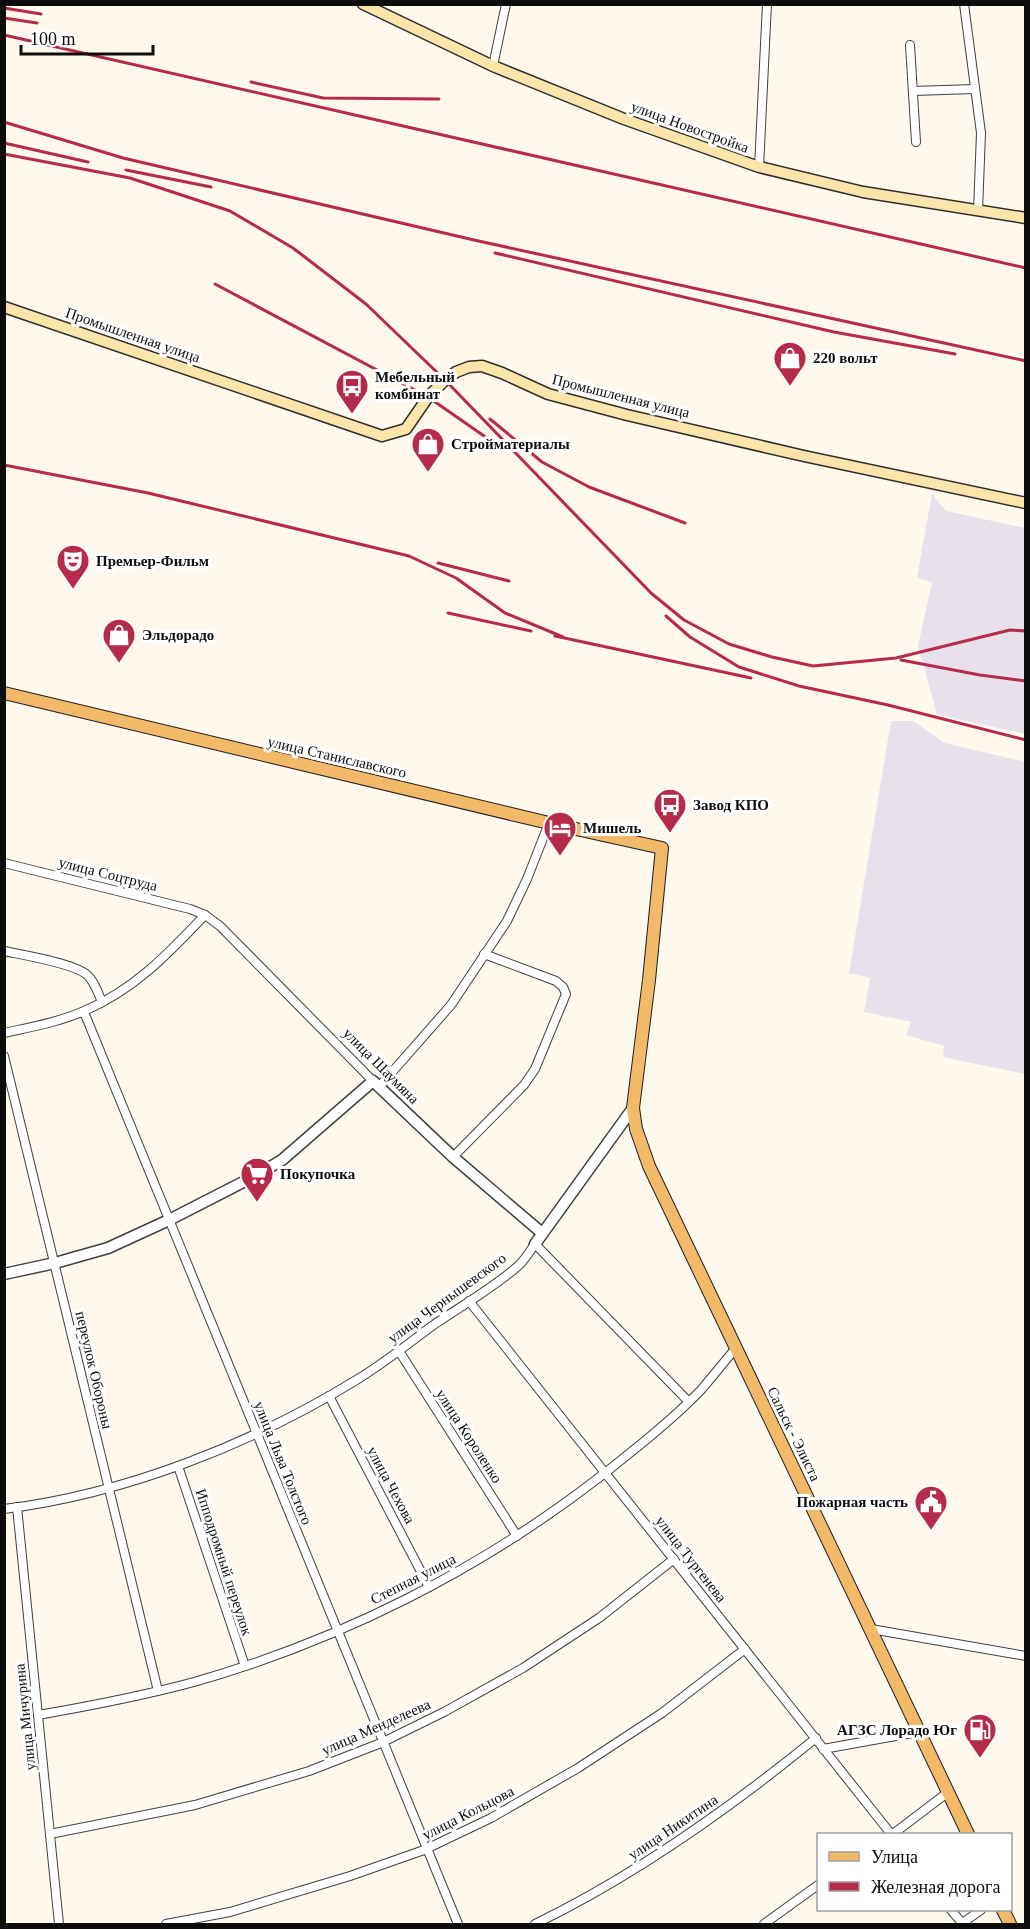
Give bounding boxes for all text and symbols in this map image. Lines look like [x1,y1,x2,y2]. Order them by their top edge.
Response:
scale bar [21,18,153,56]
text: 100 m [30,29,76,49]
street label: улица Новостройка [629,98,751,156]
street label: Промышленная улица [64,304,203,366]
shop icon: 220 вольт [772,340,808,387]
place label: 220 вольт [813,350,878,366]
bus stop icon: Мебельный комбинат [334,368,370,415]
place label: Мебельный комбинат [375,369,455,402]
street label: Промышленная улица [551,371,692,421]
shop icon: Стройматериалы [410,426,446,473]
place label: Стройматериалы [451,436,570,452]
theatre icon: Премьер-Фильм [55,543,91,590]
place label: Премьер-Фильм [96,553,209,569]
shop icon: Эльдорадо [101,617,137,664]
place label: Эльдорадо [142,627,214,643]
street label: улица Станиславского [266,733,408,781]
bus stop icon: Завод КПО [652,787,688,834]
place label: Завод КПО [693,797,769,813]
hotel icon: Мишель [542,810,578,857]
place label: Мишель [583,820,642,836]
street label: улица Соцтруда [57,854,159,894]
street label: улица Шаумяна [340,1025,422,1107]
supermarket icon: Покупочка [239,1156,275,1203]
place label: Покупочка [280,1166,356,1182]
street label: улица Чернышевского [385,1250,509,1346]
street label: переулок Обороны [73,1310,115,1430]
street label: Сальск - Элиста [764,1384,824,1484]
street label: улица Короленко [433,1386,505,1486]
street label: улица Льва Толстого [251,1399,315,1527]
street label: улица Чехова [364,1444,418,1527]
public building icon: Пожарная часть [913,1484,949,1531]
street label: Ипподромный переулок [193,1487,256,1638]
place label: Пожарная часть [797,1494,908,1510]
street label: улица Тургенева [652,1513,730,1606]
street label: Степная улица [368,1551,459,1607]
street label: улица Мичурина [11,1662,39,1771]
street label: улица Менделеева [319,1696,433,1758]
fuel station icon: АГЗС Лорадо Юг [962,1712,998,1759]
place label: АГЗС Лорадо Юг [837,1722,957,1738]
street label: улица Кольцова [419,1783,517,1843]
street label: улица Никитина [625,1791,721,1863]
legend [817,1833,1012,1911]
text: Улица [871,1847,918,1867]
text: Железная дорога [871,1877,1000,1897]

